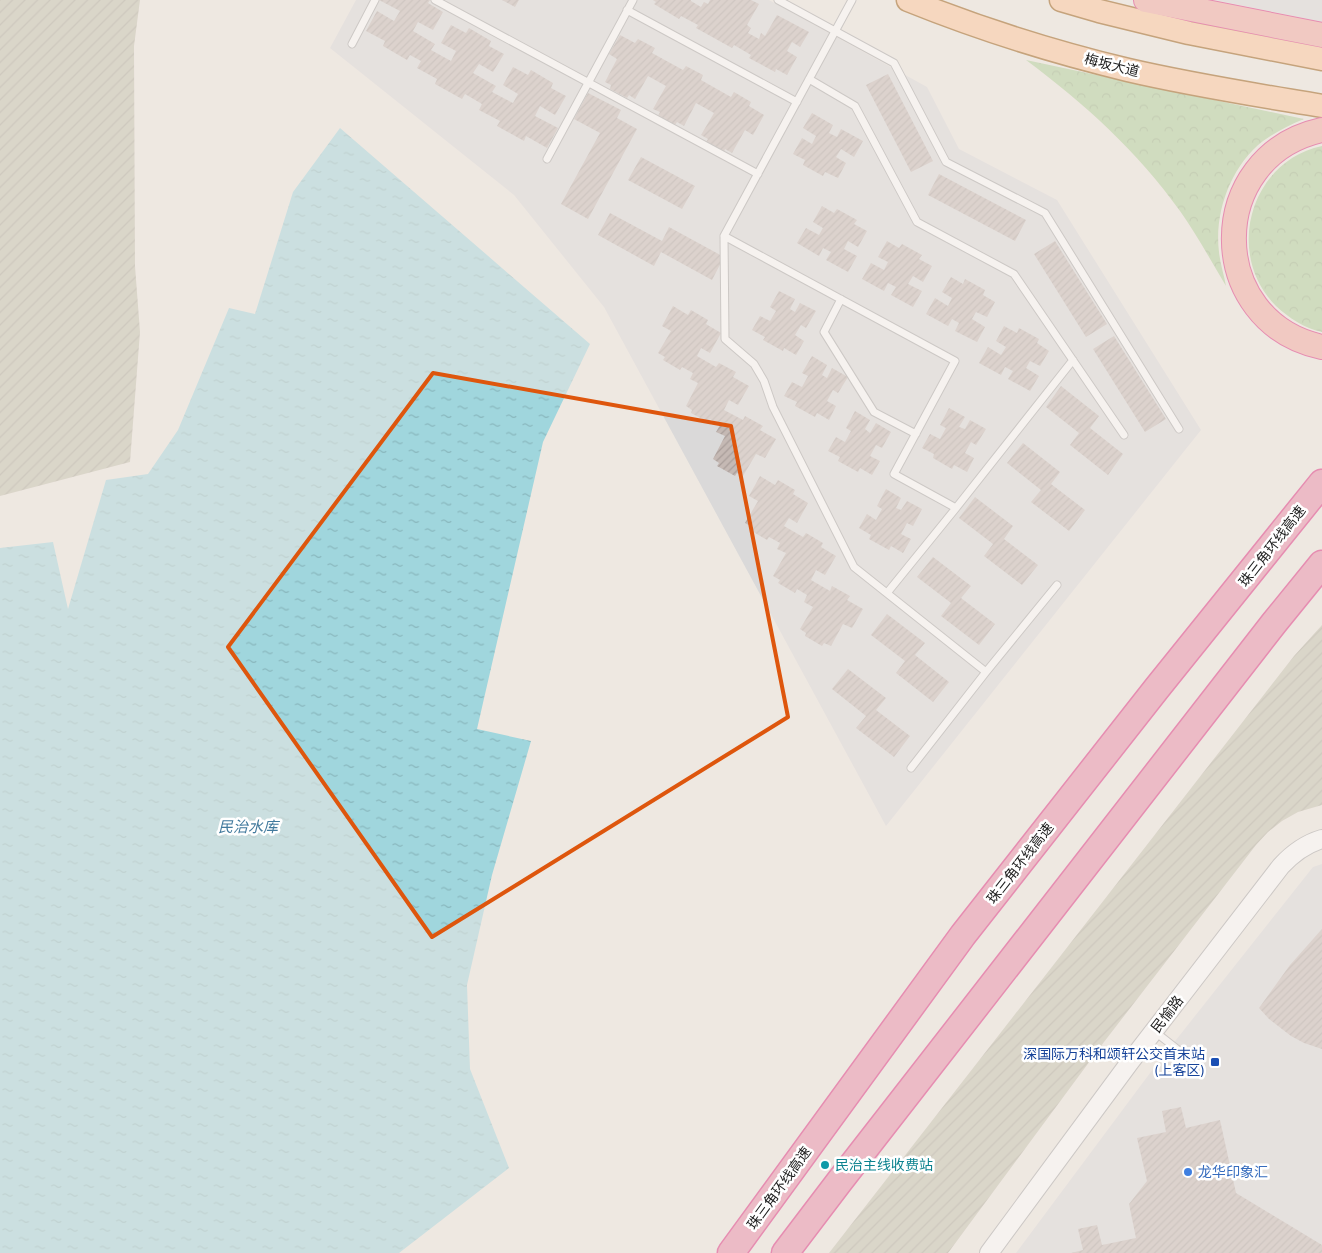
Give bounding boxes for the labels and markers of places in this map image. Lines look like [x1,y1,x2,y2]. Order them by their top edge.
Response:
place label: 深国际万科和颂轩公交首末站 (上客区) [1023,1045,1205,1079]
marker: 深国际万科和颂轩公交首末站 (上客区) [1209,1056,1221,1068]
place label: 民治主线收费站 [835,1156,933,1174]
marker: 民治主线收费站 [819,1159,831,1171]
place label: 龙华印象汇 [1198,1163,1268,1181]
marker: 龙华印象汇 [1182,1166,1194,1178]

